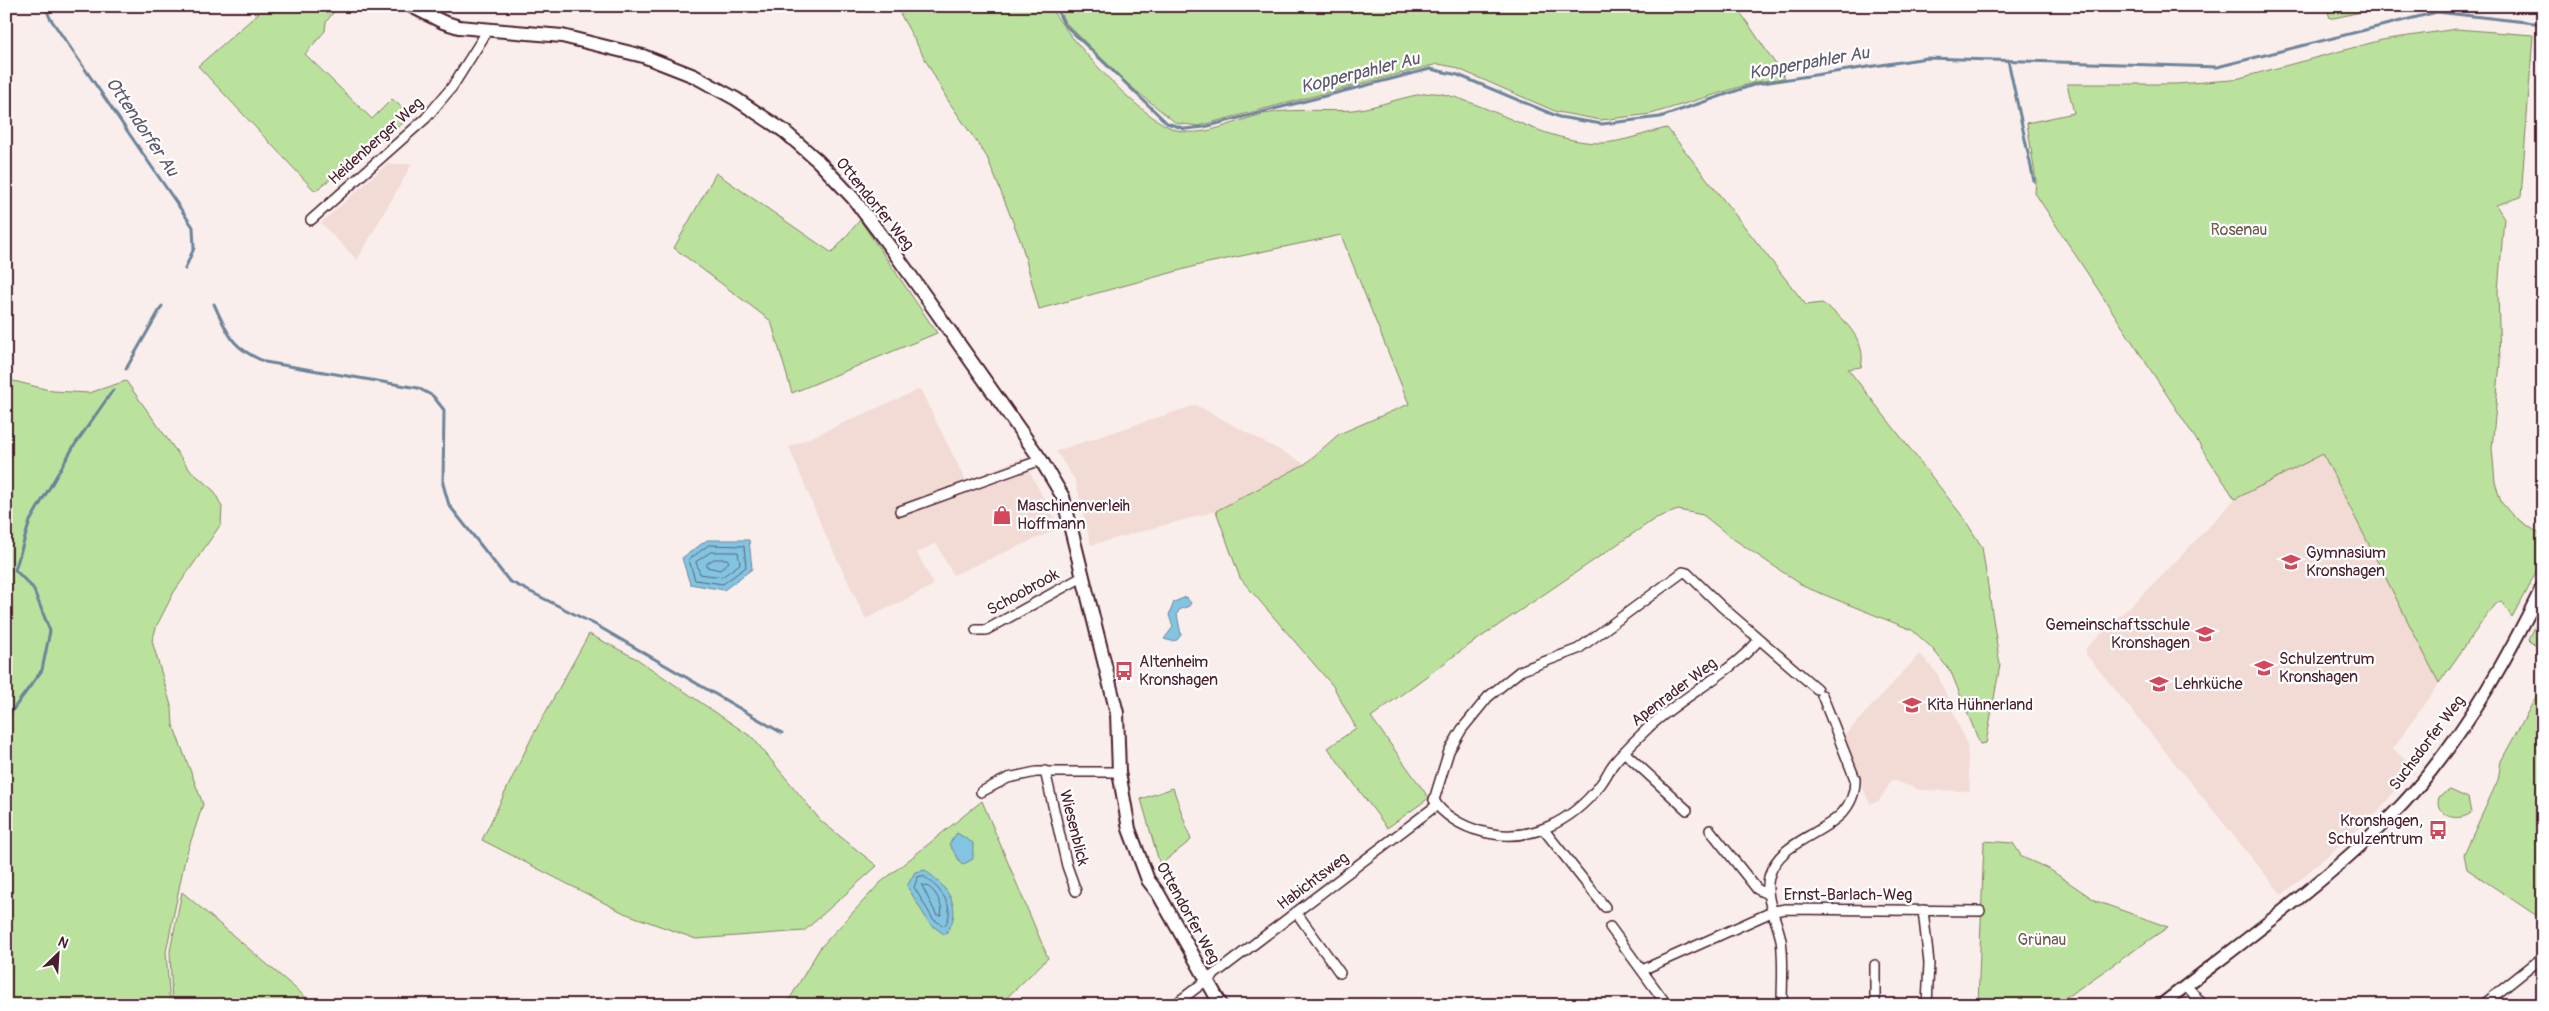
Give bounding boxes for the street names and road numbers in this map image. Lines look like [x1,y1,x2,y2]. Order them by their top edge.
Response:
street label: Heidenberger Weg [324,93,428,189]
street label: Ottendorfer Weg [831,154,919,254]
street label: Schoobrook [983,564,1063,620]
street label: Apenrader Weg [1627,653,1721,731]
street label: Suchsdorfer Weg [2385,691,2469,795]
street label: Wiesenblick [1055,788,1093,868]
street label: Habichtsweg [1273,848,1353,914]
street label: Ottendorfer Weg [1152,858,1224,968]
street label: Ernst-Barlach-Weg [1784,885,1912,905]

